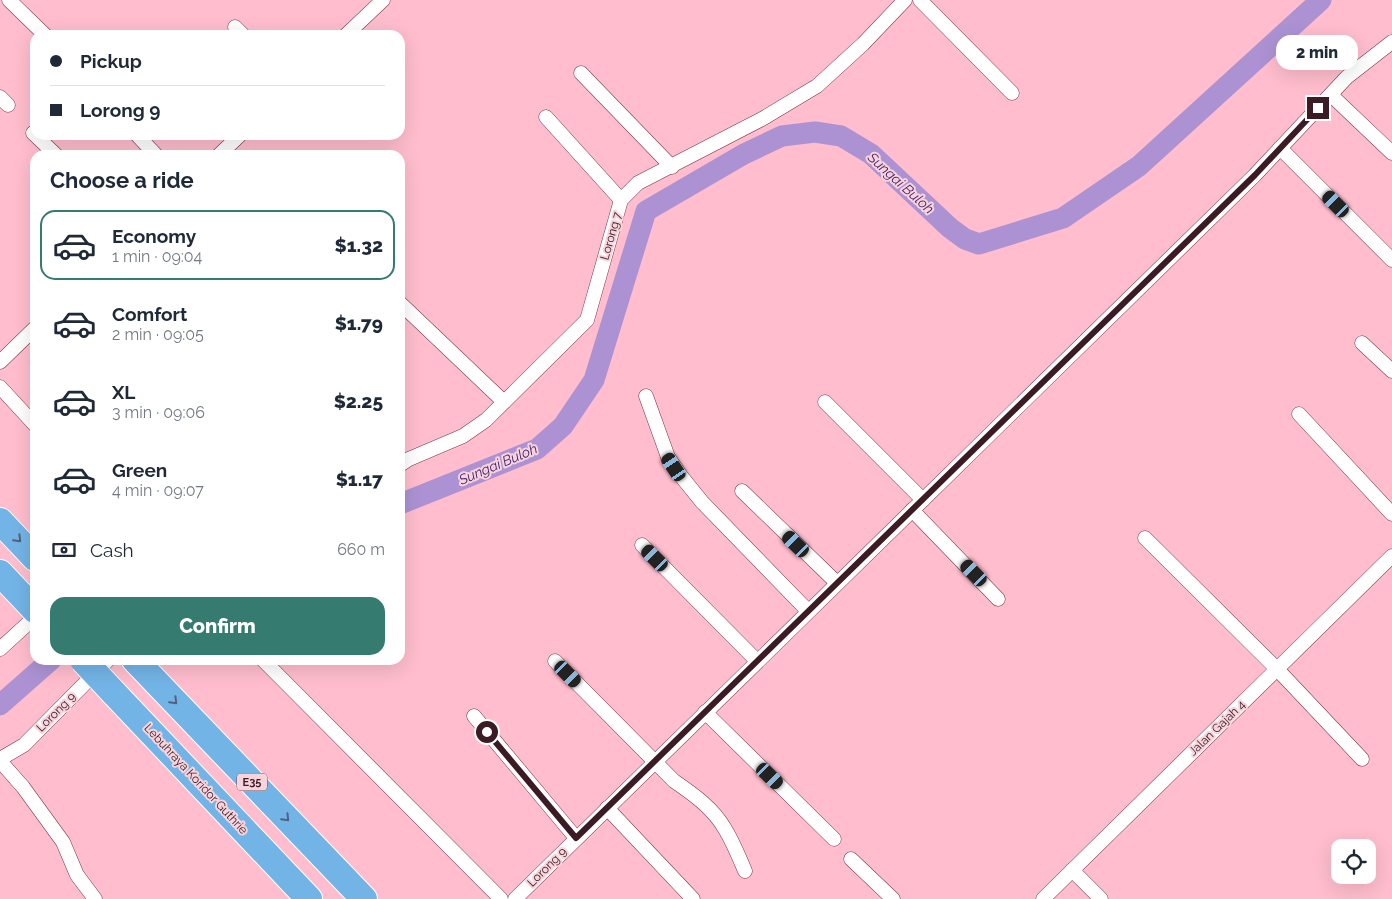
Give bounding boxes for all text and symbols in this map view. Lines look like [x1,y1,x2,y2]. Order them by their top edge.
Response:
callout: 2 min [1277,36,1359,70]
text: 2 min [1296,43,1338,62]
text: Pickup [80,50,142,72]
route end [1307,97,1329,119]
text: Lorong 9 [80,99,161,121]
water label: Sungai Buloh [864,148,937,217]
text: Choose a ride [50,167,194,193]
car [1320,188,1351,220]
street label: Lorong 7 [598,210,625,262]
icon: car [52,223,97,268]
text: Economy [112,225,196,247]
text: $1.32 [335,234,383,256]
text: 1 min · 09:04 [112,247,202,266]
icon: car [52,301,97,346]
text: Comfort [112,303,187,325]
text: $1.79 [335,312,383,334]
text: 2 min · 09:05 [112,325,204,344]
icon: car [52,379,97,424]
text: XL [112,381,135,403]
text: $2.25 [334,390,383,412]
text: 3 min · 09:06 [112,403,205,422]
water label: Sungai Buloh [456,440,540,488]
car [659,450,688,484]
icon: car [52,457,97,502]
text: Green [112,459,167,481]
text: $1.17 [336,468,383,490]
text: 4 min · 09:07 [112,481,204,500]
car [779,528,812,560]
one-way arrow [12,534,21,543]
icon: cash [50,536,78,564]
text: Cash [90,539,134,561]
text: 660 m [337,540,385,559]
car [639,542,670,574]
car [958,557,989,589]
button: Confirm [50,597,385,655]
car [552,658,583,690]
street label: Lorong 9 [33,689,79,735]
one-way arrow [168,695,177,704]
street label: Jalan Gajah 4 [1186,697,1248,758]
street label: Lebuhraya Koridor Guthrie [141,721,251,837]
route start [476,721,498,743]
car [753,760,786,792]
road number: E35 [237,774,267,790]
one-way arrow [280,812,289,821]
map controls [1331,839,1376,884]
button: locate [1331,839,1376,884]
street label: Lorong 9 [524,844,570,890]

